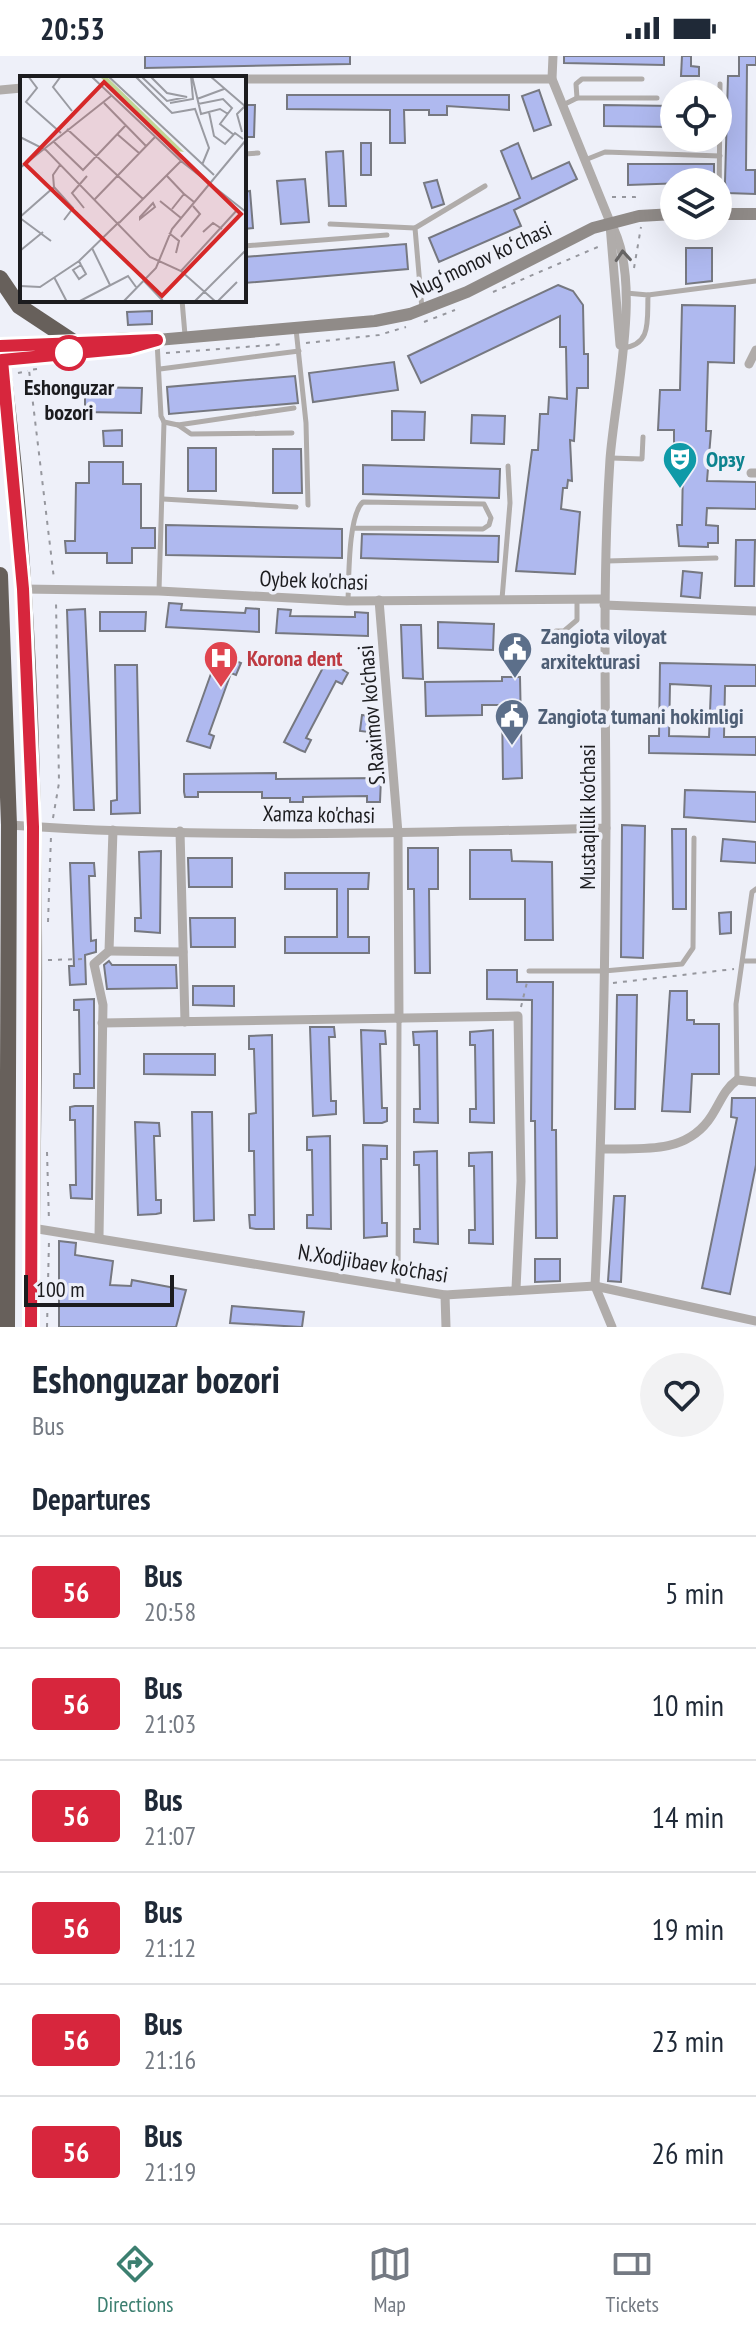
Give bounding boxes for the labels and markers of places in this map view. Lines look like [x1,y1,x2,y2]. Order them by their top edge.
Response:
marker: Eshonguzar bozori [52,336,86,370]
place label: Eshonguzar bozori [24,373,115,426]
theatre icon: Орзу [661,440,699,490]
place label: Орзу [706,445,746,473]
place label: Zangiota viloyat arxitekturasi [541,622,667,675]
public building icon: Zangiota viloyat arxitekturasi [496,630,534,680]
hospital icon: Korona dent [202,639,240,689]
place label: Korona dent [247,644,343,672]
public building icon: Zangiota tumani hokimligi [493,697,531,747]
place label: Zangiota tumani hokimligi [538,702,744,730]

